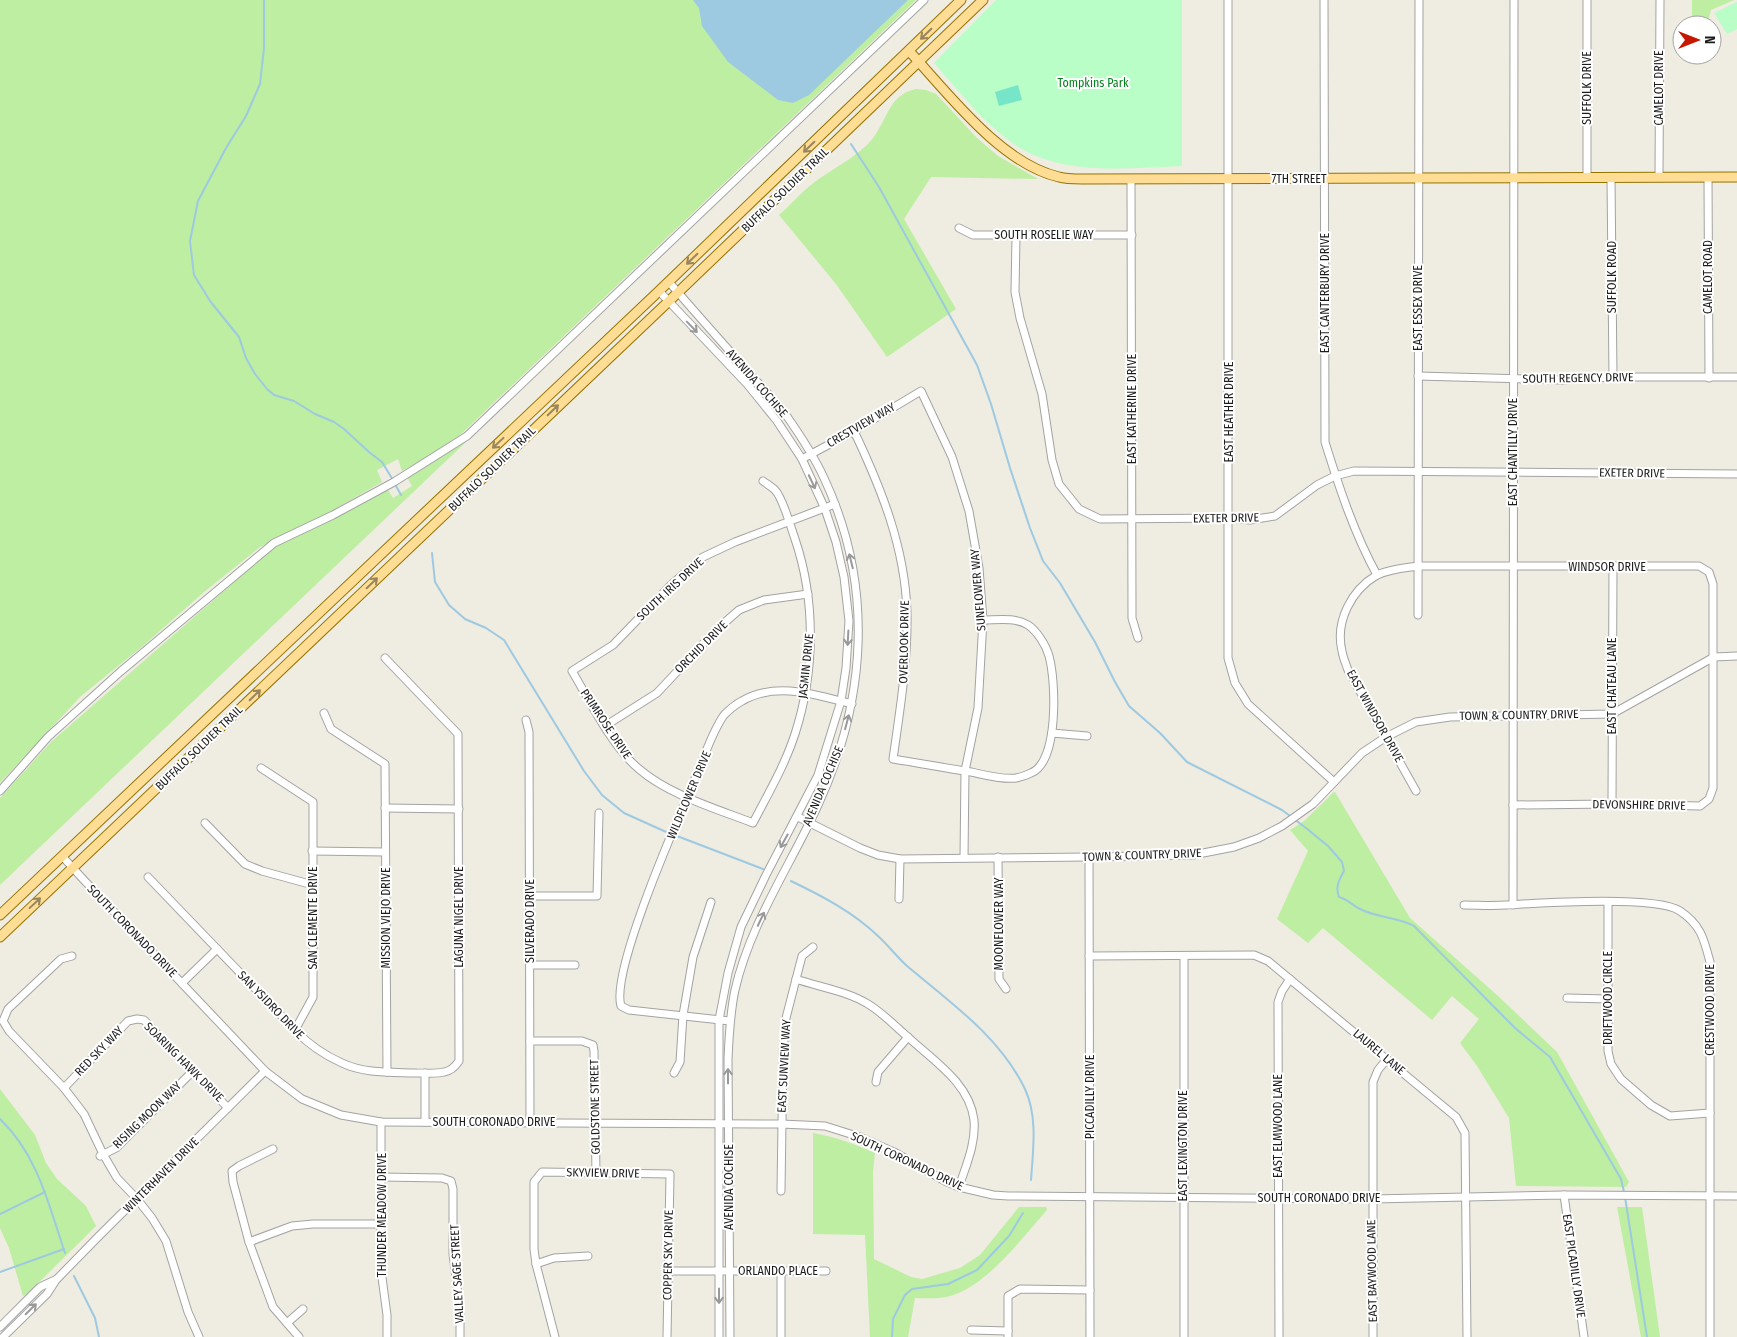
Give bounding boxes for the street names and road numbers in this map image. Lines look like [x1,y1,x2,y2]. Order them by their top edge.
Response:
street label: CAMELOT DRIVE [1652,50,1666,126]
street label: SUFFOLK DRIVE [1580,51,1594,125]
street label: BUFFALO SOLDIER TRAIL [738,144,832,235]
street label: 7TH STREET [1271,172,1327,186]
street label: SOUTH ROSELIE WAY [994,228,1094,242]
street label: EAST CANTERBURY DRIVE [1318,232,1332,353]
street label: CAMELOT ROAD [1701,240,1715,314]
street label: SUFFOLK ROAD [1605,241,1619,313]
street label: EAST ESSEX DRIVE [1411,265,1425,351]
street label: AVENIDA COCHISE [724,346,791,420]
street label: EAST KATHERINE DRIVE [1125,353,1139,464]
street label: EAST HEATHER DRIVE [1222,361,1236,462]
street label: SOUTH REGENCY DRIVE [1522,370,1634,386]
street label: EAST CHANTILLY DRIVE [1506,397,1520,506]
street label: CRESTVIEW WAY [824,400,898,450]
street label: BUFFALO SOLDIER TRAIL [445,423,539,514]
street label: EXETER DRIVE [1599,465,1666,481]
street label: EXETER DRIVE [1193,510,1260,526]
street label: SUNFLOWER WAY [967,548,989,632]
street label: SOUTH IRIS DRIVE [634,554,707,624]
street label: WINDSOR DRIVE [1568,560,1646,574]
street label: OVERLOOK DRIVE [896,600,912,684]
street label: ORCHID DRIVE [672,618,730,676]
street label: JASMIN DRIVE [796,632,816,699]
street label: EAST CHATEAU LANE [1605,637,1619,734]
street label: EAST WINDSOR DRIVE [1344,667,1406,765]
street label: PRIMROSE DRIVE [577,686,635,762]
street label: BUFFALO SOLDIER TRAIL [152,702,246,793]
street label: TOWN & COUNTRY DRIVE [1459,707,1579,723]
street label: AVENIDA COCHISE [800,743,846,828]
street label: WILDFLOWER DRIVE [664,748,714,841]
street label: DEVONSHIRE DRIVE [1592,797,1686,813]
street label: TOWN & COUNTRY DRIVE [1082,846,1202,864]
street label: SAN CLEMENTE DRIVE [306,866,320,970]
street label: LAGUNA NIGEL DRIVE [452,866,466,968]
street label: MISSION VIEJO DRIVE [379,867,393,969]
street label: MOONFLOWER WAY [992,877,1006,971]
street label: SILVERADO DRIVE [523,879,537,963]
street label: SOUTH CORONADO DRIVE [84,882,180,980]
street label: DRIFTWOOD CIRCLE [1601,951,1615,1045]
street label: CRESTWOOD DRIVE [1703,964,1717,1056]
street label: SAN YSIDRO DRIVE [235,968,307,1042]
street label: SOARING HAWK DRIVE [141,1019,227,1105]
street label: EAST SUNVIEW WAY [775,1019,793,1113]
street label: RED SKY WAY [72,1023,126,1079]
street label: LAUREL LANE [1350,1026,1408,1078]
street label: PICCADILLY DRIVE [1083,1054,1097,1139]
street label: GOLDSTONE STREET [587,1059,603,1155]
street label: EAST ELMWOOD LANE [1271,1074,1285,1178]
street label: RISING MOON WAY [110,1079,184,1151]
street label: EAST LEXINGTON DRIVE [1176,1090,1190,1202]
street label: SOUTH CORONADO DRIVE [433,1115,556,1129]
street label: SOUTH CORONADO DRIVE [848,1129,966,1193]
street label: WINTERHAVEN DRIVE [120,1134,202,1216]
street label: AVENIDA COCHISE [722,1144,736,1230]
street label: THUNDER MEADOW DRIVE [375,1152,389,1277]
street label: SKYVIEW DRIVE [566,1165,640,1181]
street label: SOUTH CORONADO DRIVE [1258,1191,1381,1205]
street label: COPPER SKY DRIVE [660,1209,676,1300]
street label: EAST PICADILLY DRIVE [1560,1213,1588,1319]
street label: EAST BAYWOOD LANE [1364,1219,1380,1322]
street label: VALLEY SAGE STREET [447,1224,467,1324]
street label: ORLANDO PLACE [738,1264,818,1278]

